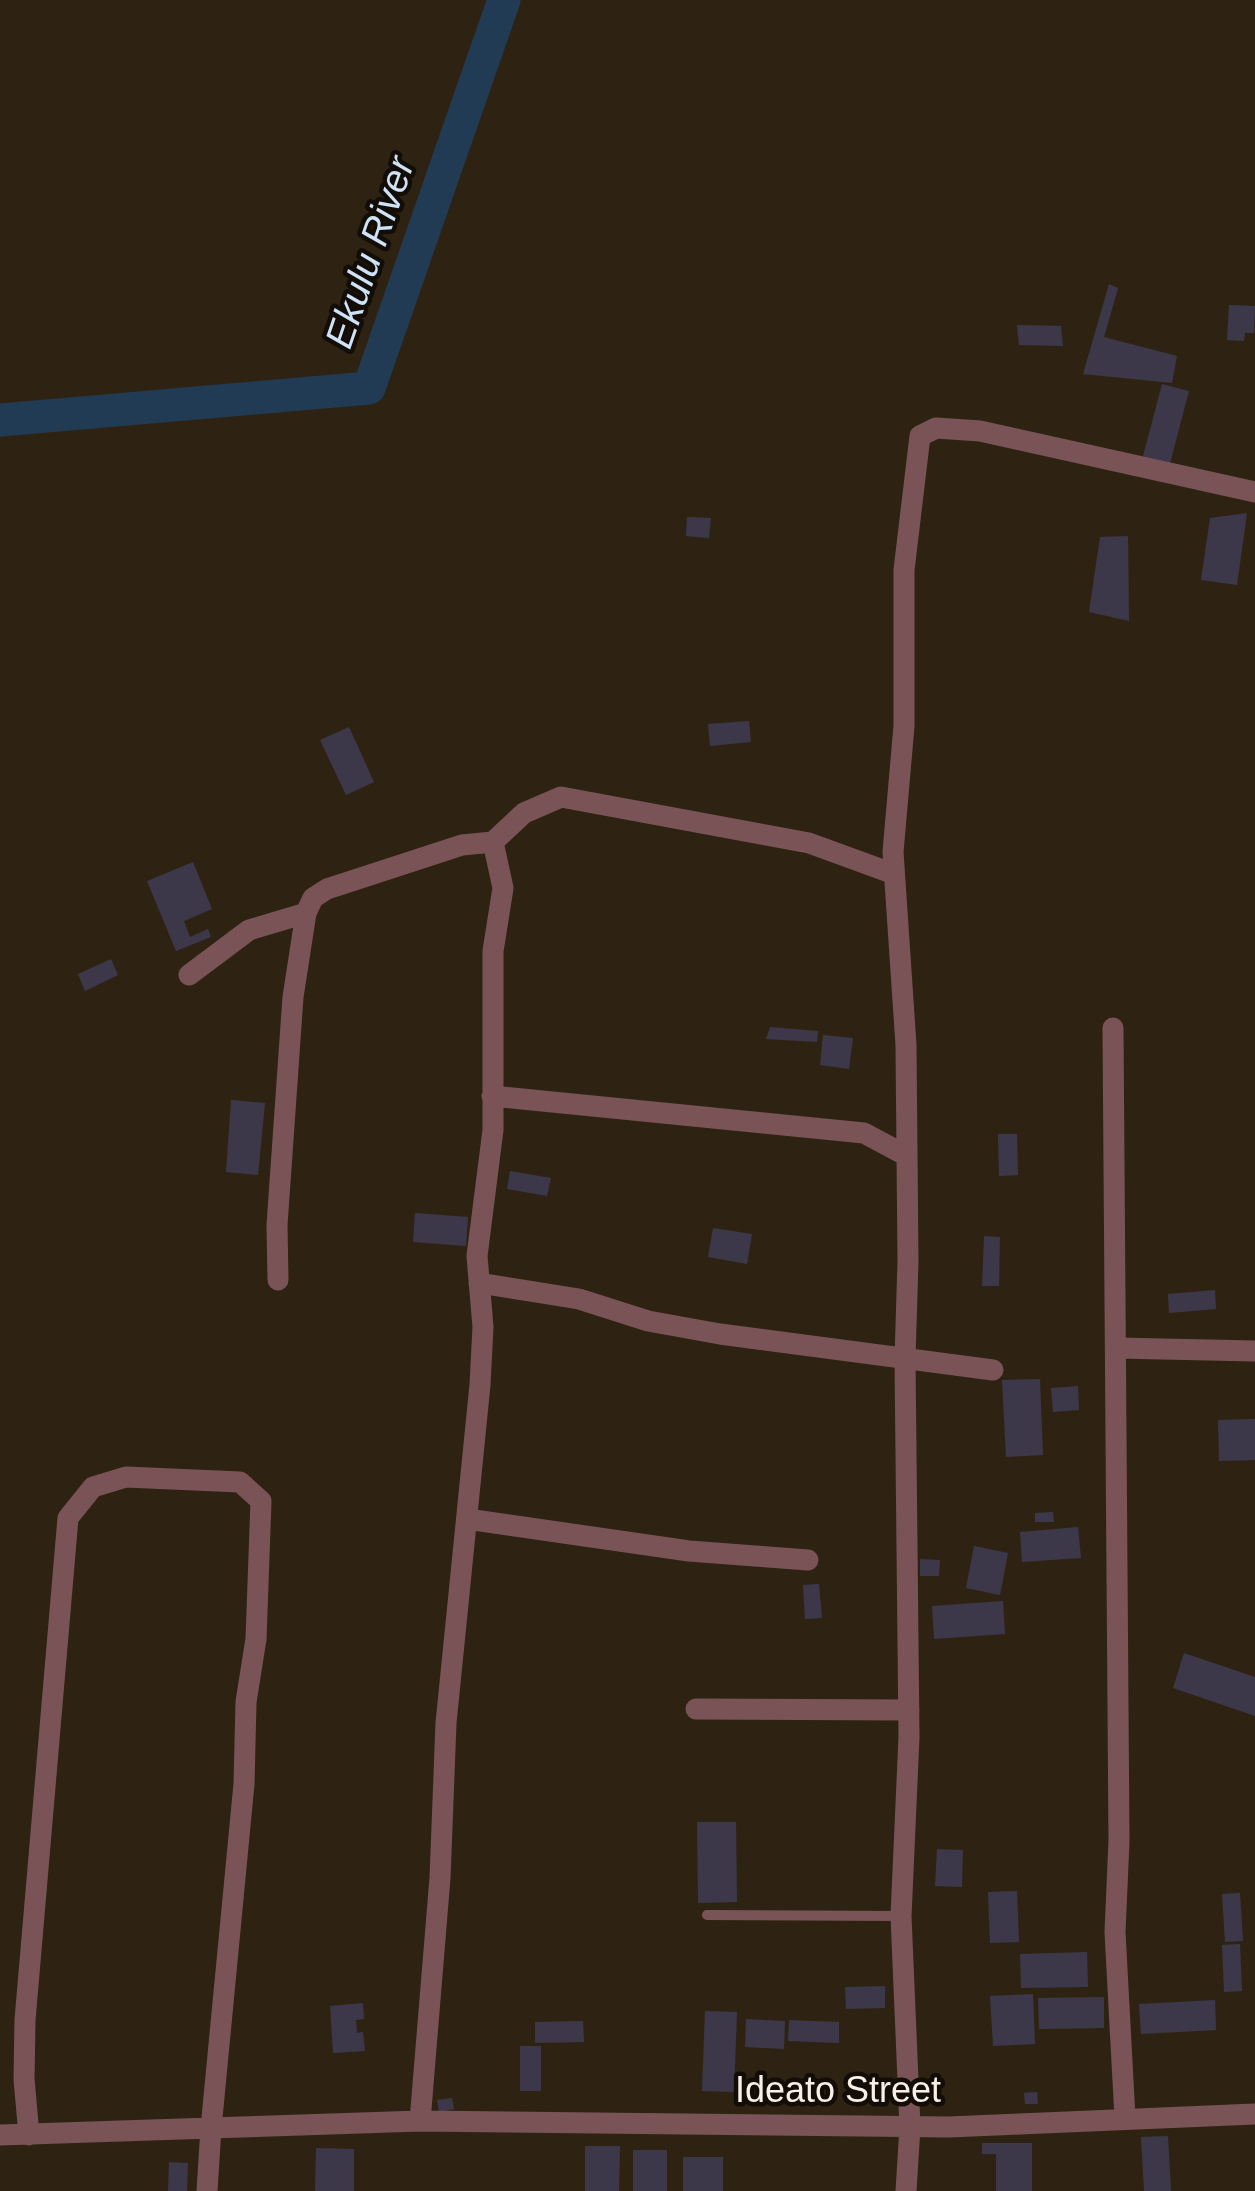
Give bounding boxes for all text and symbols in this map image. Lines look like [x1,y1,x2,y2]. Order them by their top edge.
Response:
water label: Ekulu River [317,151,427,355]
street label: Ideato Street [735,2070,941,2114]

